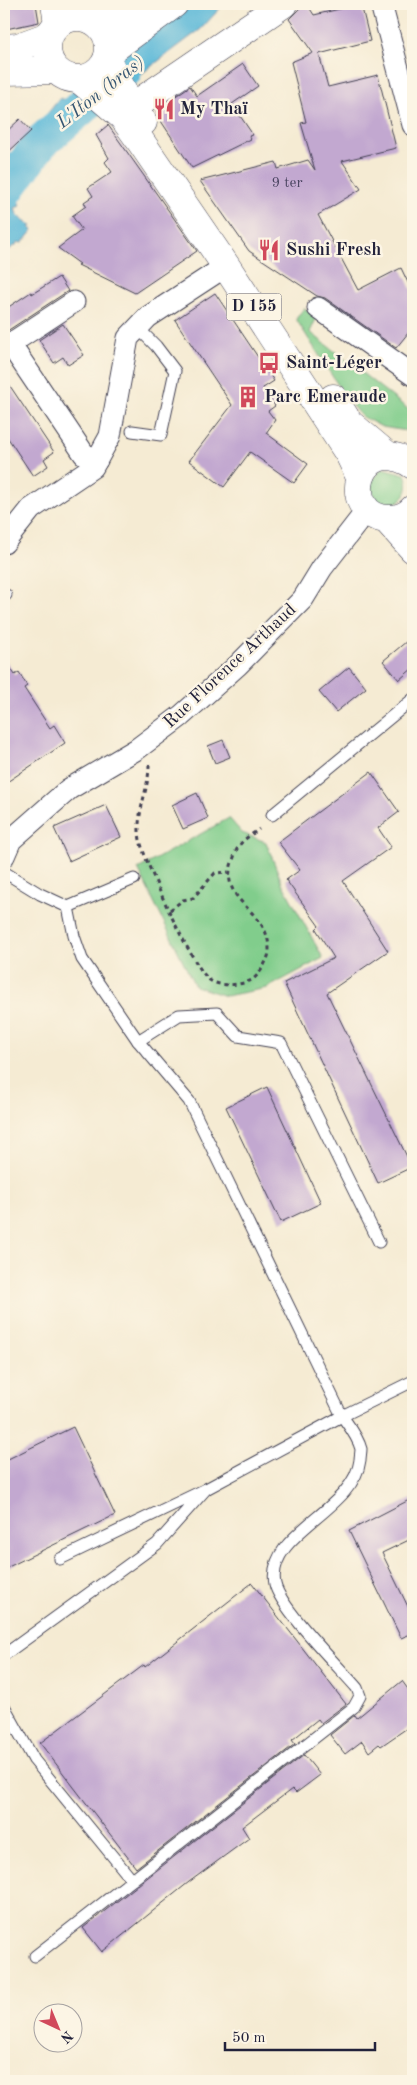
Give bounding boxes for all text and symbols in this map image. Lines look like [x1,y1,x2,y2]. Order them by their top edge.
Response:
water label: L'Iton (bras) [52,52,148,134]
restaurant icon: My Thaï [151,96,177,122]
place label: My Thaï [180,100,249,118]
house number: 9 ter [271,176,303,191]
restaurant icon: Sushi Fresh [256,237,282,263]
place label: Sushi Fresh [286,241,381,259]
road number: D 155 [226,294,282,320]
bus stop icon: Saint-Léger [256,350,282,376]
place label: Saint-Léger [286,354,382,372]
building icon: Parc Emeraude [235,384,261,410]
place label: Parc Emeraude [264,388,387,406]
street label: Rue Florence Arthaud [160,600,300,732]
north arrow [32,2002,82,2052]
scale bar [225,2020,374,2052]
text: N [57,2028,75,2046]
text: 50 m [232,2031,266,2046]

